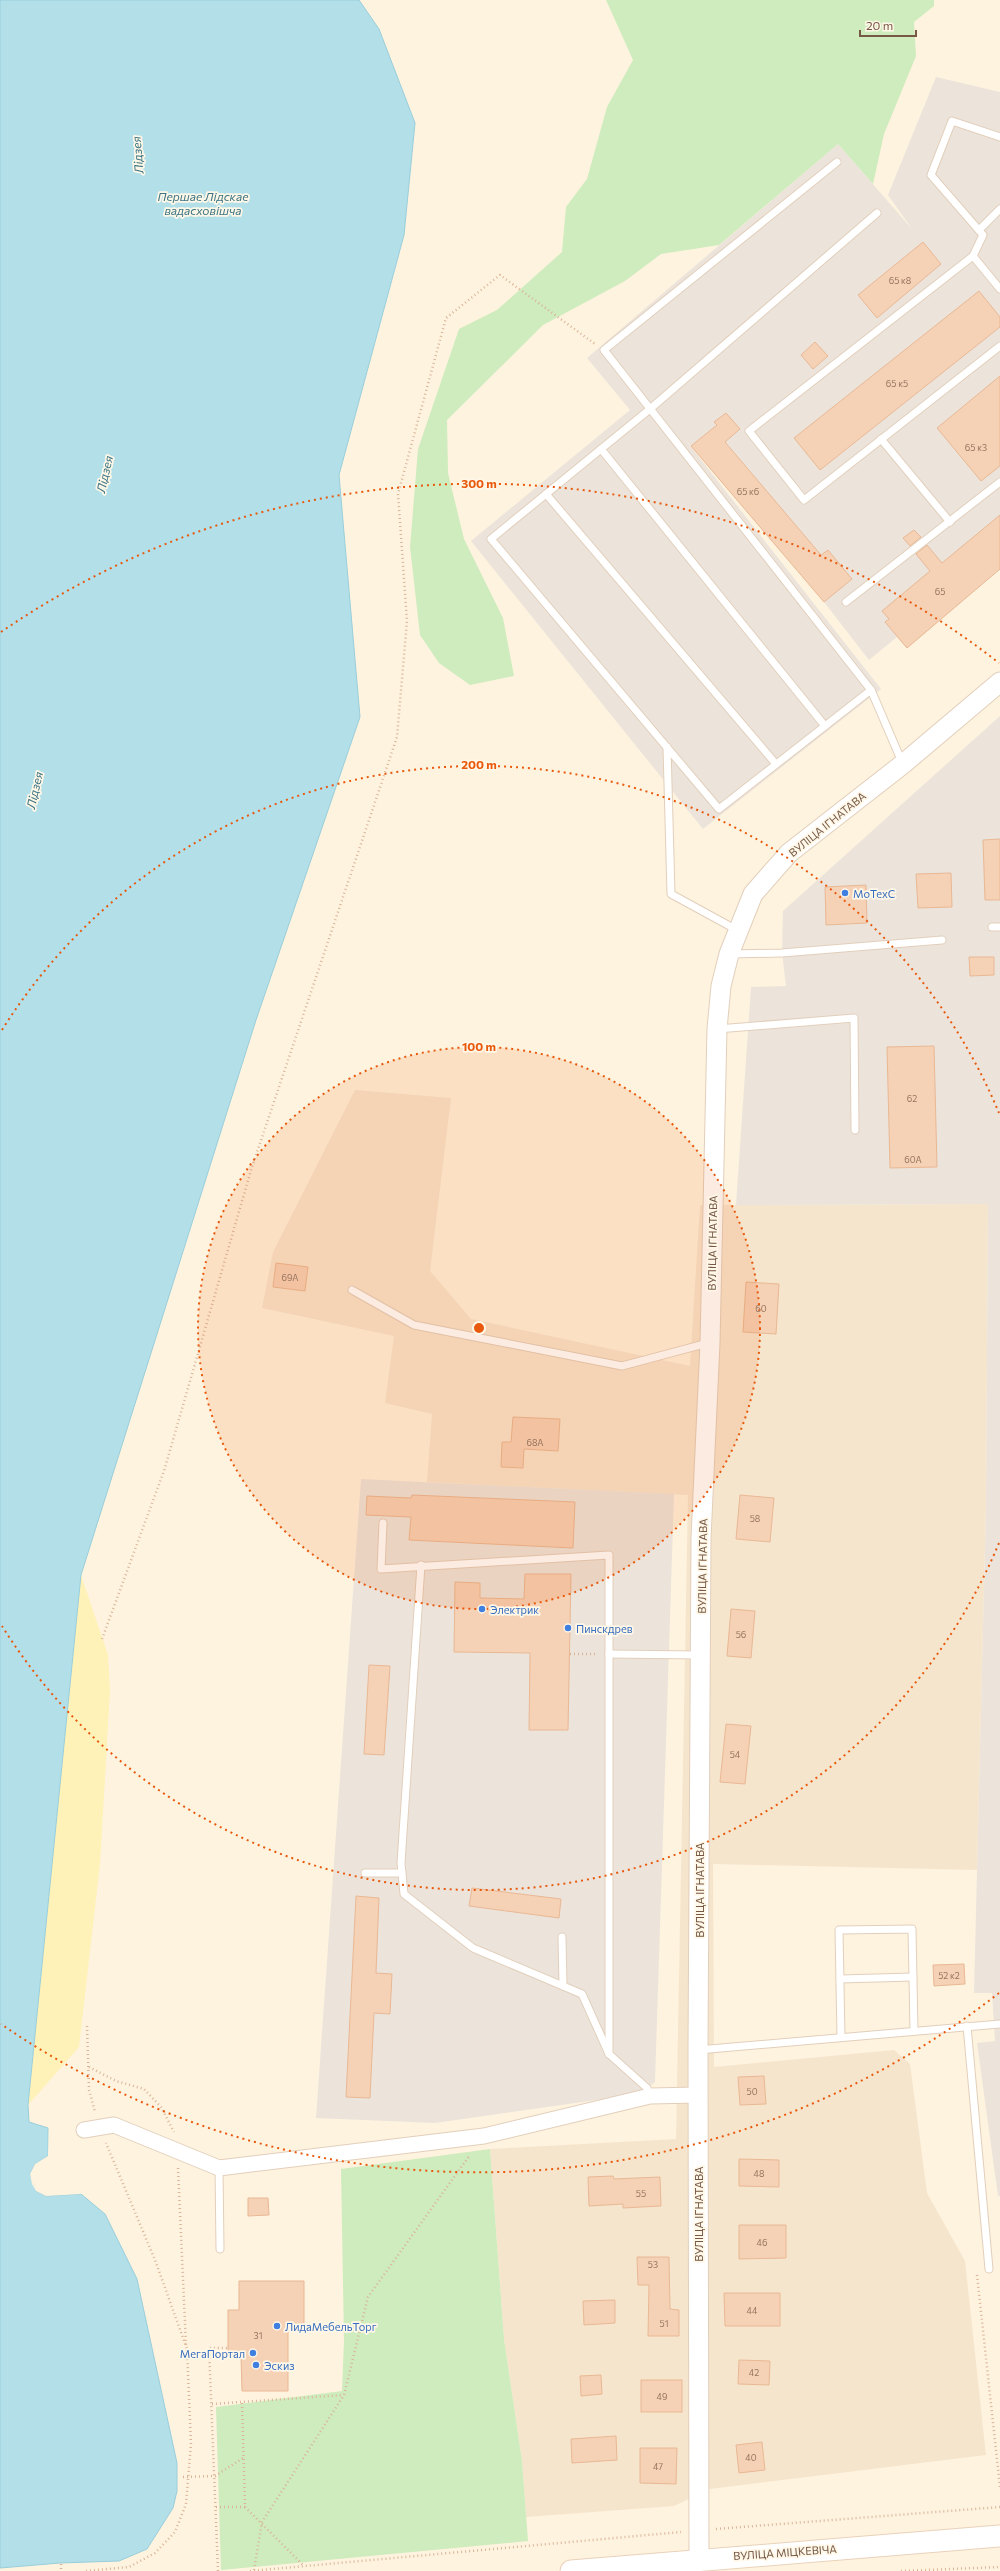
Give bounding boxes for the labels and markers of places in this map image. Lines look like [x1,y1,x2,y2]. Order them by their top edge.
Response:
place label: MoTexC [853,887,895,900]
marker: MoTexC [840,888,850,898]
centre of rings [472,1321,486,1335]
place label: Электрик [490,1603,539,1616]
marker: Электрик [477,1604,487,1614]
place label: Пинскдрев [576,1622,633,1635]
marker: Пинскдрев [563,1623,573,1633]
place label: ЛидаМебельТорг [285,2320,377,2333]
marker: ЛидаМебельТорг [272,2321,282,2331]
place label: МегаПортал [180,2347,245,2360]
marker: МегаПортал [248,2348,258,2358]
place label: Эскиз [264,2359,295,2372]
marker: Эскиз [251,2360,261,2370]

